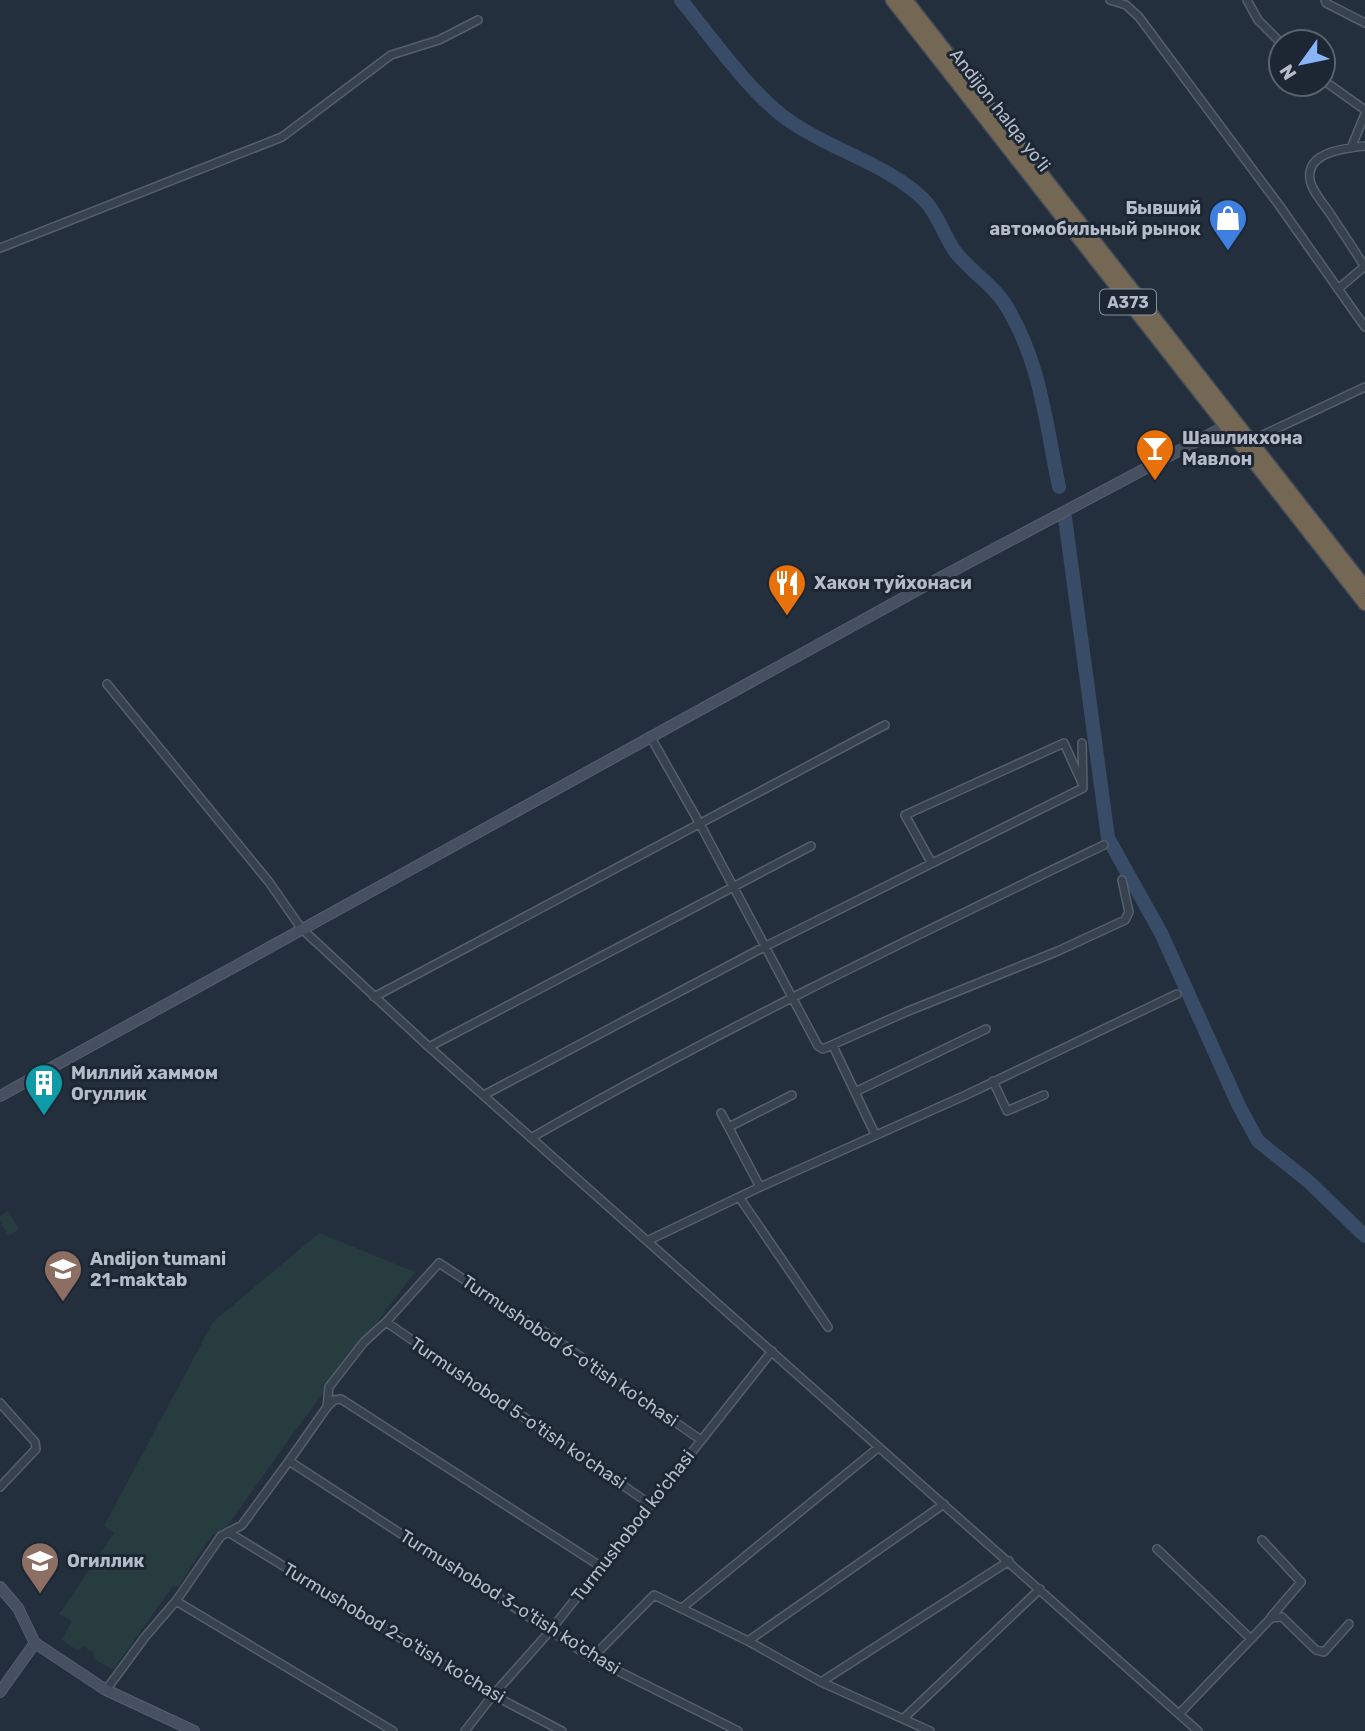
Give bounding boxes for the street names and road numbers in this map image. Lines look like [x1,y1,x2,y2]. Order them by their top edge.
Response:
street label: Andijon halqa yo‘li [945,44,1055,176]
road number: A373 [1100,290,1156,314]
street label: Turmushobod 6-o'tish ko'chasi [458,1270,682,1432]
street label: Turmushobod 5-o'tish ko'chasi [406,1332,630,1494]
street label: Turmushobod ko'chasi [567,1446,699,1606]
street label: Turmushobod 3-o'tish ko'chasi [396,1525,624,1679]
street label: Turmushobod 2-o'tish ko'chasi [279,1558,509,1708]

